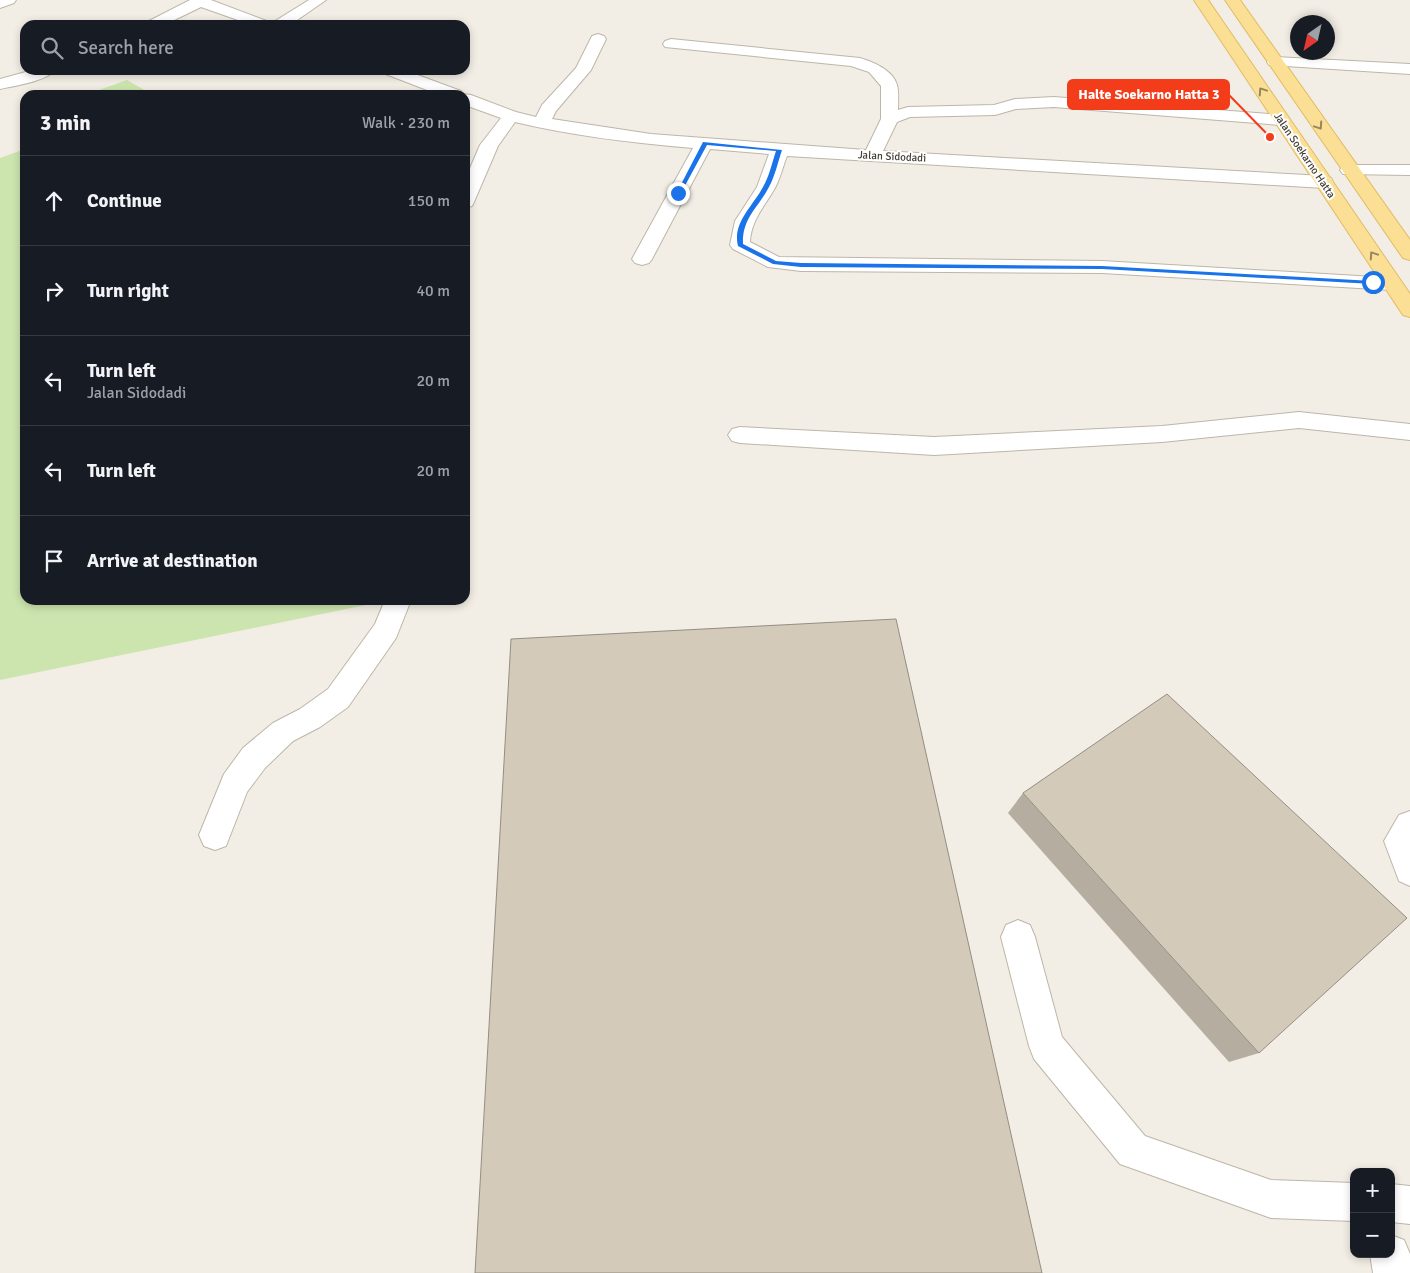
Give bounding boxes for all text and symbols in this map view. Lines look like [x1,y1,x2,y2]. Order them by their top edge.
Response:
north arrow [1290,15,1335,60]
search box [20,20,470,75]
icon: search [38,34,66,62]
text: Search here [78,36,174,60]
callout: Halte Soekarno Hatta 3 [1068,80,1229,109]
text: Halte Soekarno Hatta 3 [1078,86,1220,103]
one-way arrow [1259,88,1268,97]
text: 3 min [40,110,91,136]
street label: Jalan Soekarno Hatta [1271,110,1338,201]
text: Walk · 230 m [362,113,450,133]
one-way arrow [1313,121,1323,130]
street label: Jalan Sidodadi [858,148,926,165]
route end [667,182,690,205]
icon: ahead [40,187,68,215]
text: Continue [87,189,162,213]
text: 150 m [408,191,450,211]
one-way arrow [1370,251,1379,261]
route start [1362,271,1385,294]
icon: right [40,277,68,305]
text: Turn right [87,279,169,303]
text: 40 m [416,281,450,301]
text: Turn left [87,359,156,383]
icon: left [40,367,68,395]
text: 20 m [416,371,450,391]
text: Jalan Sidodadi [87,383,186,403]
icon: left [40,457,68,485]
text: Turn left [87,459,156,483]
text: 20 m [416,461,450,481]
icon: arrive [40,547,68,575]
text: Arrive at destination [87,549,258,573]
map controls [1350,1168,1395,1258]
button: + [1350,1168,1395,1213]
button: − [1350,1213,1395,1258]

